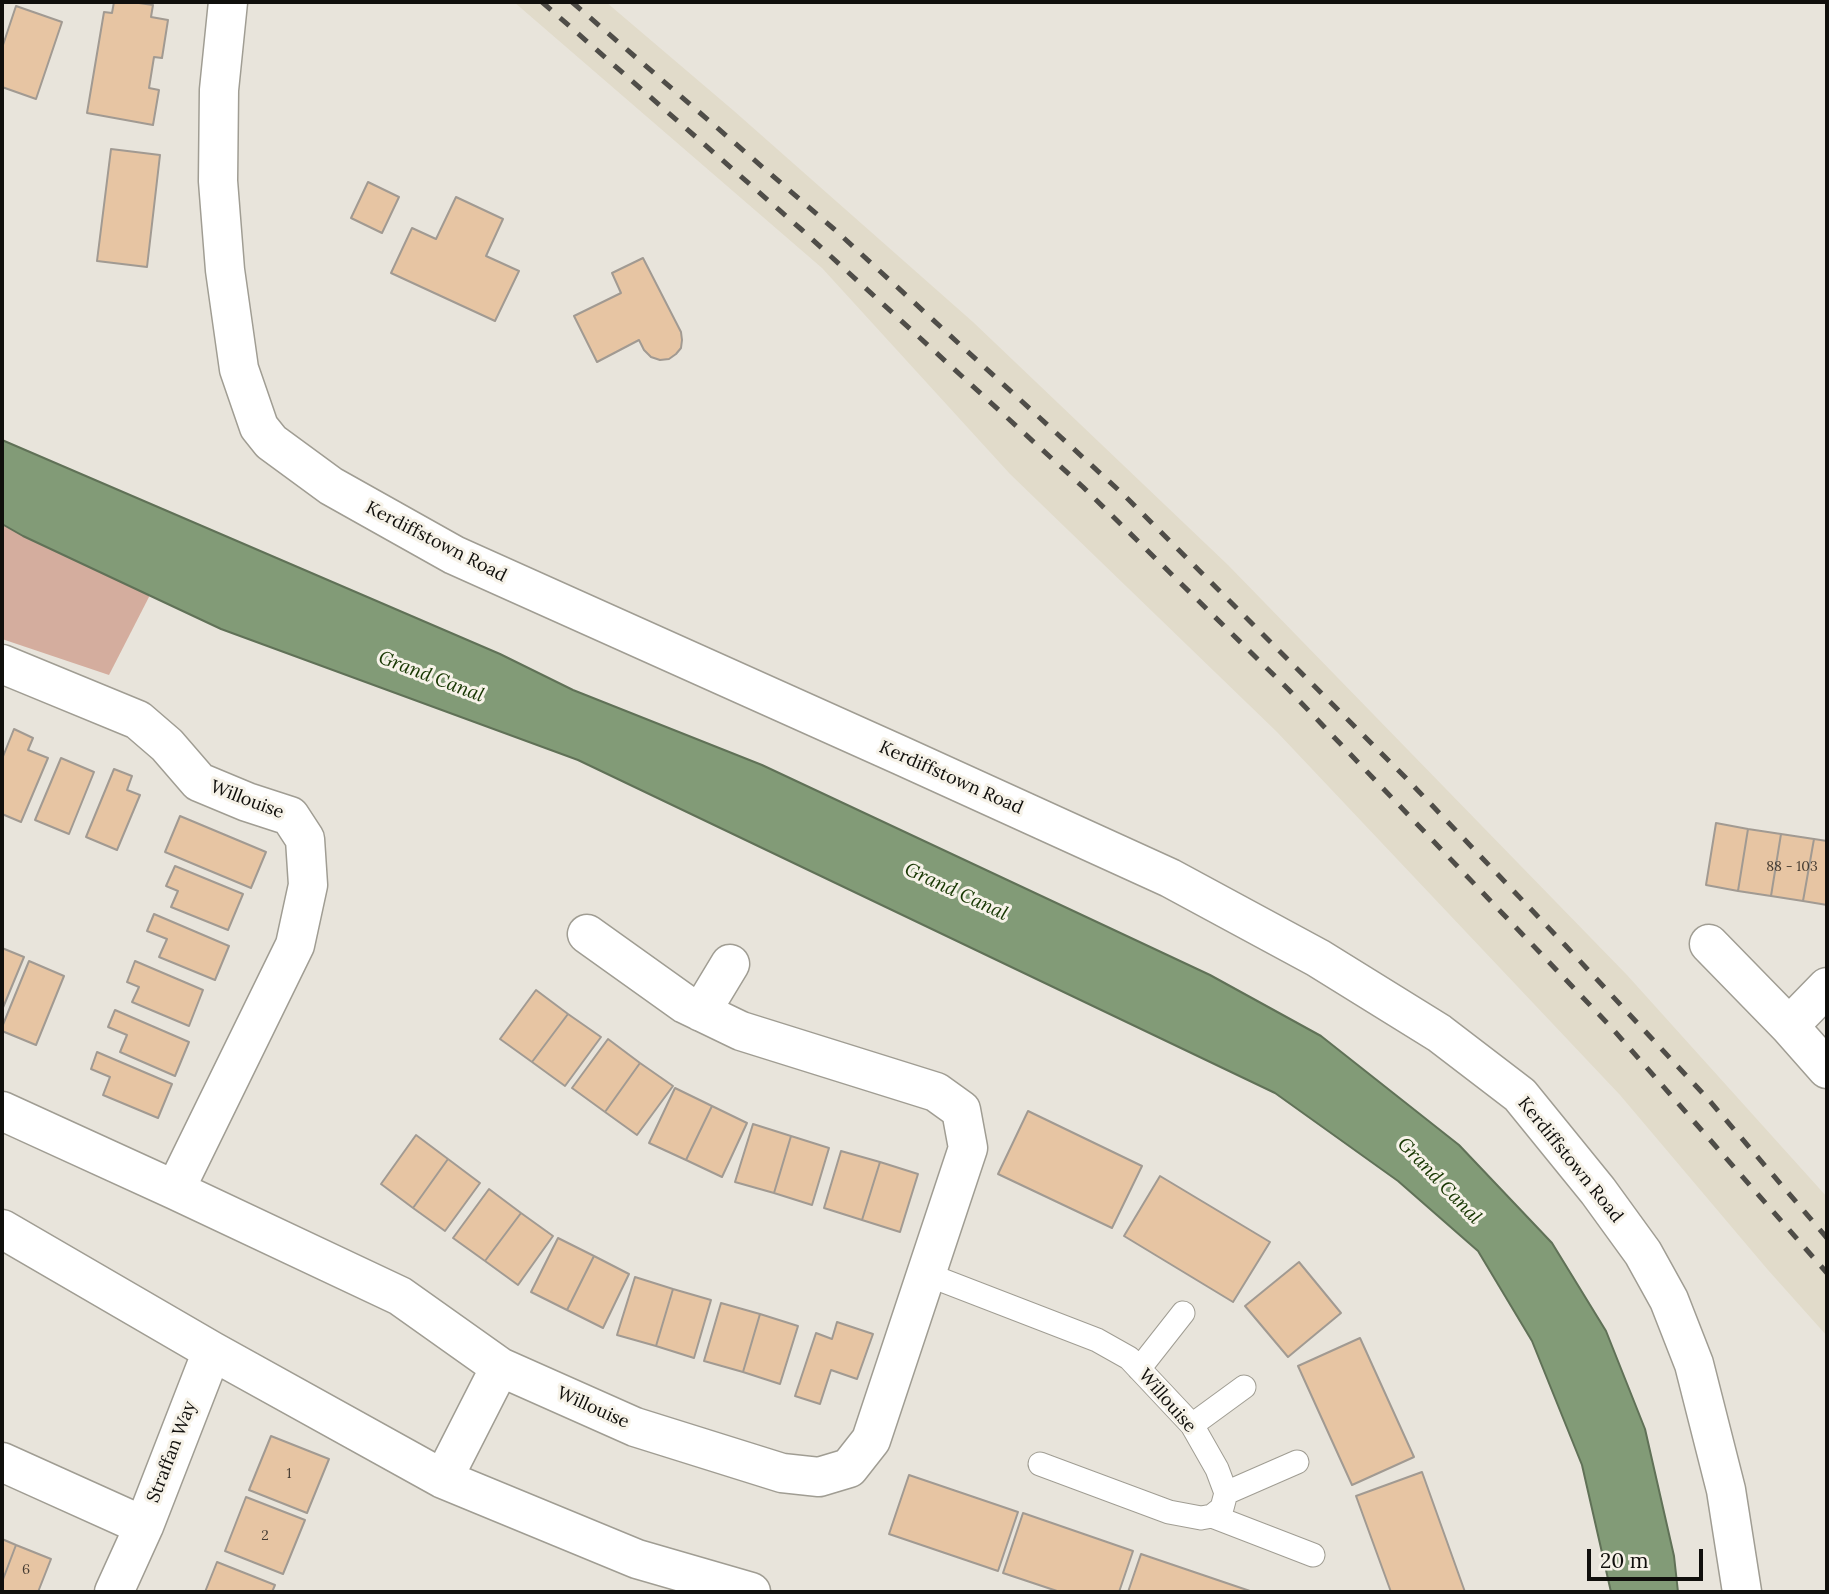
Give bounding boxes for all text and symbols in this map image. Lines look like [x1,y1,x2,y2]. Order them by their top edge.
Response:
street label: Kerdiffstown Road [362,497,510,587]
water label: Grand Canal [375,646,487,708]
street label: Kerdiffstown Road [876,737,1026,819]
street label: Willouise [207,776,287,824]
water label: Grand Canal [901,858,1011,926]
house number: 88 - 103 [1766,859,1818,875]
street label: Kerdiffstown Road [1513,1093,1627,1227]
water label: Grand Canal [1392,1133,1486,1229]
street label: Willouise [1134,1365,1200,1437]
street label: Willouise [553,1382,633,1434]
street label: Straffan Way [143,1398,201,1506]
house number: 1 [286,1466,292,1482]
house number: 2 [261,1528,269,1544]
scale bar [1591,1534,1706,1578]
text: 20 m [1600,1547,1649,1574]
house number: 6 [22,1562,30,1578]

